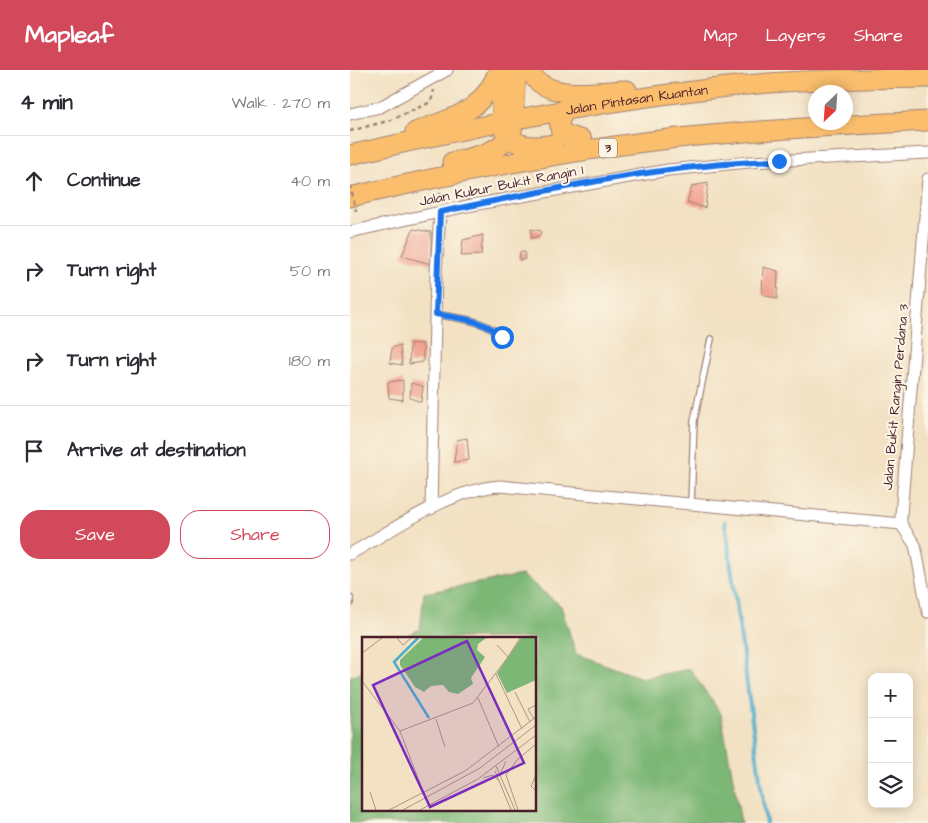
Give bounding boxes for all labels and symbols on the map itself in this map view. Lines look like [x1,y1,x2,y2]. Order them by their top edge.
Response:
street label: Jalan Pintasan Kuantan [564,80,709,121]
north arrow [808,85,853,130]
road number: 3 [599,138,617,158]
route end [768,150,791,173]
street label: Jalan Kubur Bukit Rangin 1 [417,160,585,212]
street label: Jalan Bukit Rangin Perdana 3 [878,303,914,491]
route start [491,326,514,349]
inset map [362,637,536,810]

